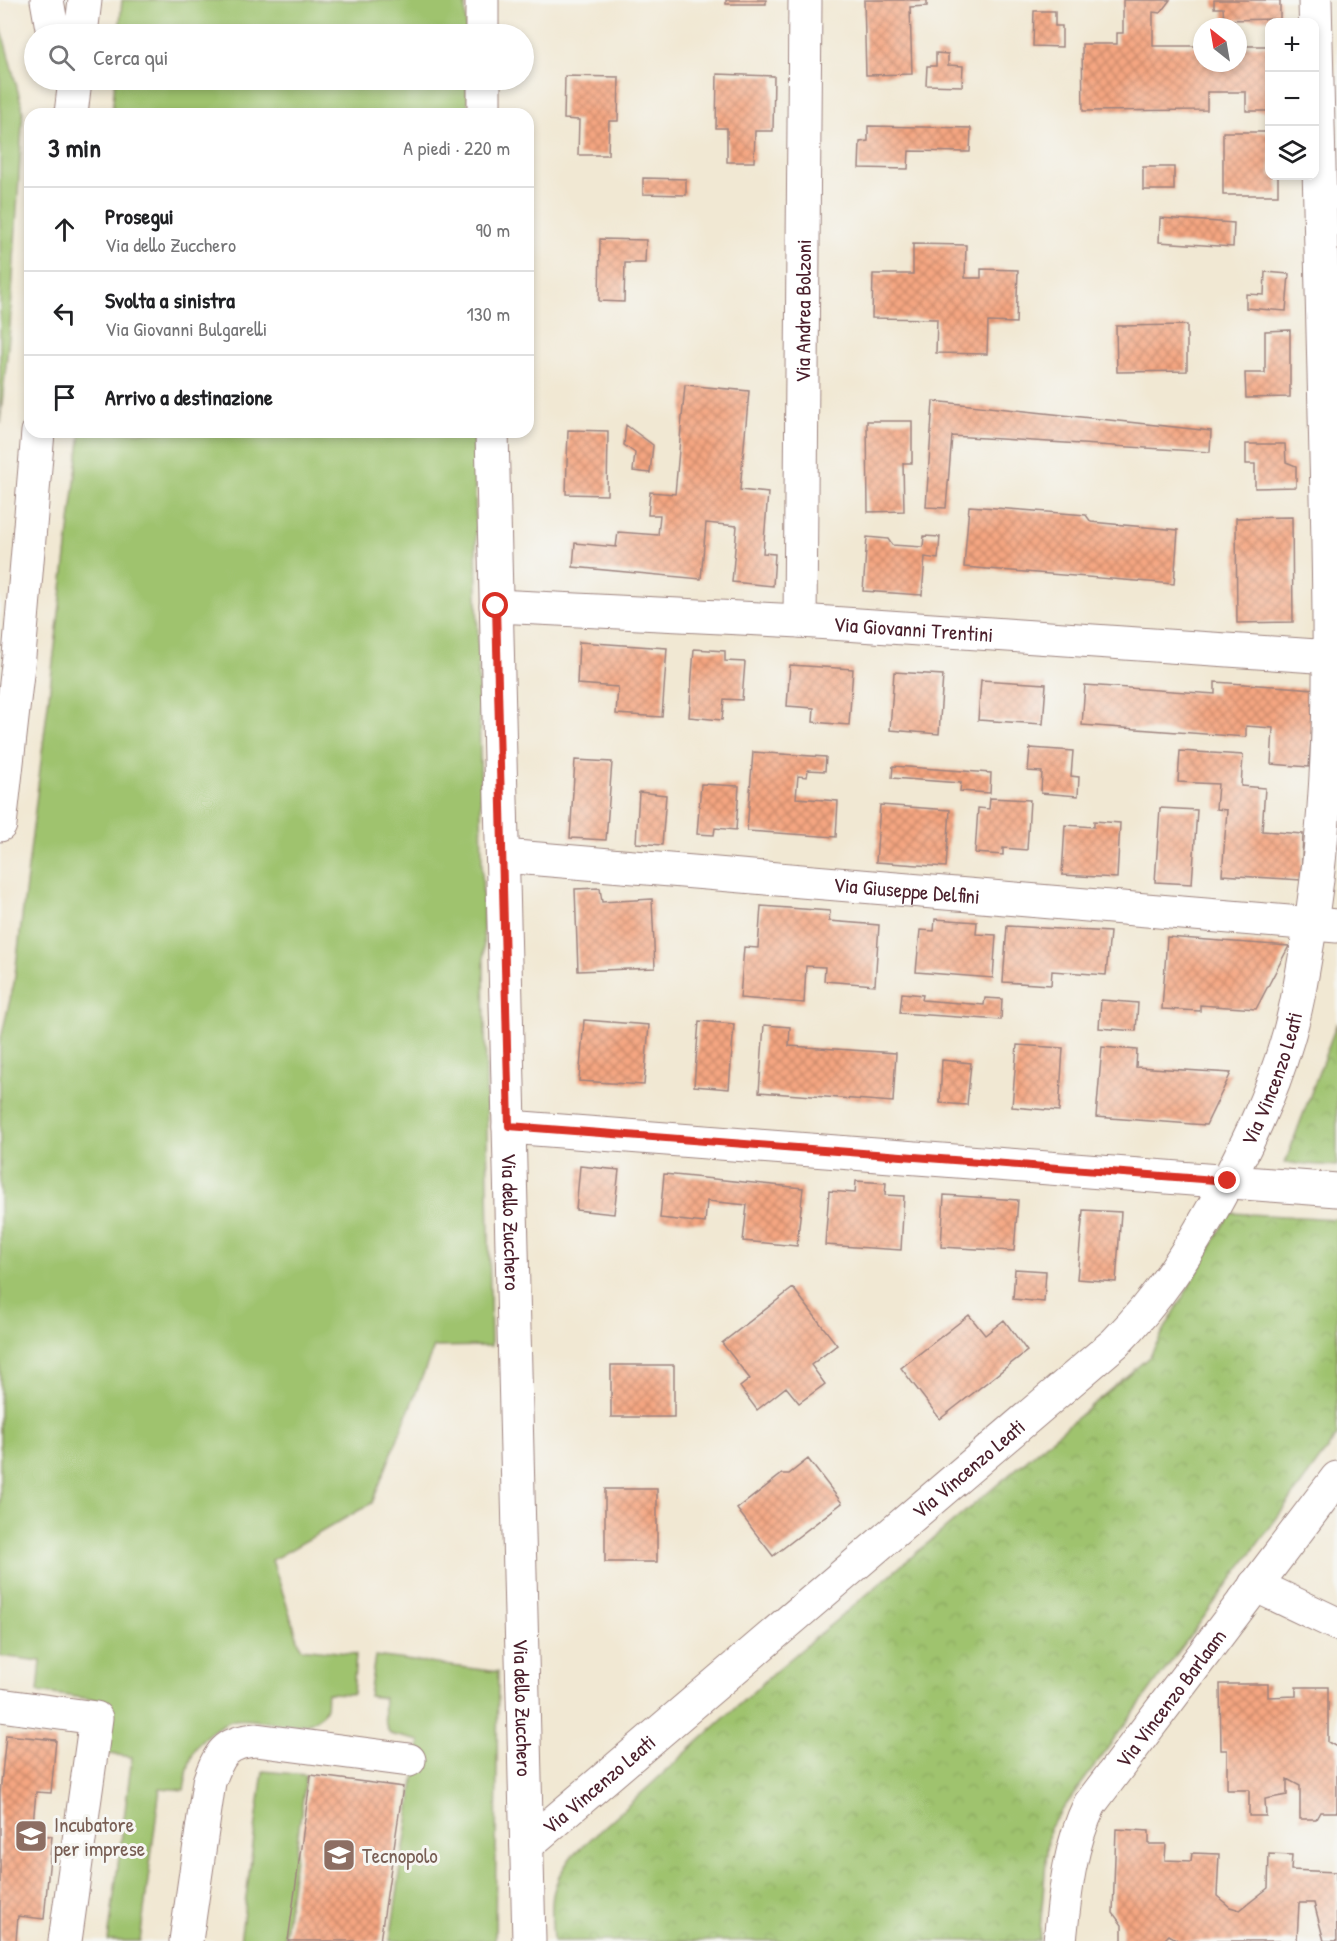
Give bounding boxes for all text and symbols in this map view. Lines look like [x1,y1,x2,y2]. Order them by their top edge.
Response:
north arrow [1193,18,1247,72]
map controls [1265,18,1319,180]
button: + [1265,18,1319,72]
search box [24,24,534,90]
icon: search [45,41,78,74]
text: Cerca qui [93,42,168,72]
button: − [1265,72,1319,126]
button: layers [1265,126,1319,180]
text: 3 min [48,130,101,165]
text: A piedi · 220 m [403,134,510,161]
text: Prosegui [105,201,174,231]
icon: ahead [48,213,81,246]
text: 90 m [476,216,510,243]
text: Via dello Zucchero [105,231,236,258]
street label: Via Andrea Bolzoni [787,239,818,383]
text: Svolta a sinistra [105,285,235,315]
icon: left [48,297,81,330]
text: 130 m [467,300,510,327]
text: Via Giovanni Bulgarelli [105,315,267,342]
icon: arrive [48,381,81,414]
text: Arrivo a destinazione [105,382,273,412]
route start [482,592,508,618]
street label: Via Giovanni Trentini [833,609,994,649]
street label: Via Giuseppe Delfini [832,869,981,910]
street label: Via Vincenzo Leati [1233,1009,1309,1150]
street label: Via dello Zucchero [495,1153,528,1291]
route end [1214,1167,1240,1193]
street label: Via Vincenzo Leati [905,1412,1031,1525]
street label: Via Vincenzo Barlaam [1108,1623,1232,1773]
street label: Via dello Zucchero [507,1638,539,1777]
street label: Via Vincenzo Leati [536,1727,661,1841]
place label: Incubatore per imprese [54,1810,145,1863]
school or university icon: Incubatore per imprese [13,1818,49,1854]
school or university icon: Tecnopolo [321,1837,357,1873]
place label: Tecnopolo [362,1841,438,1870]

